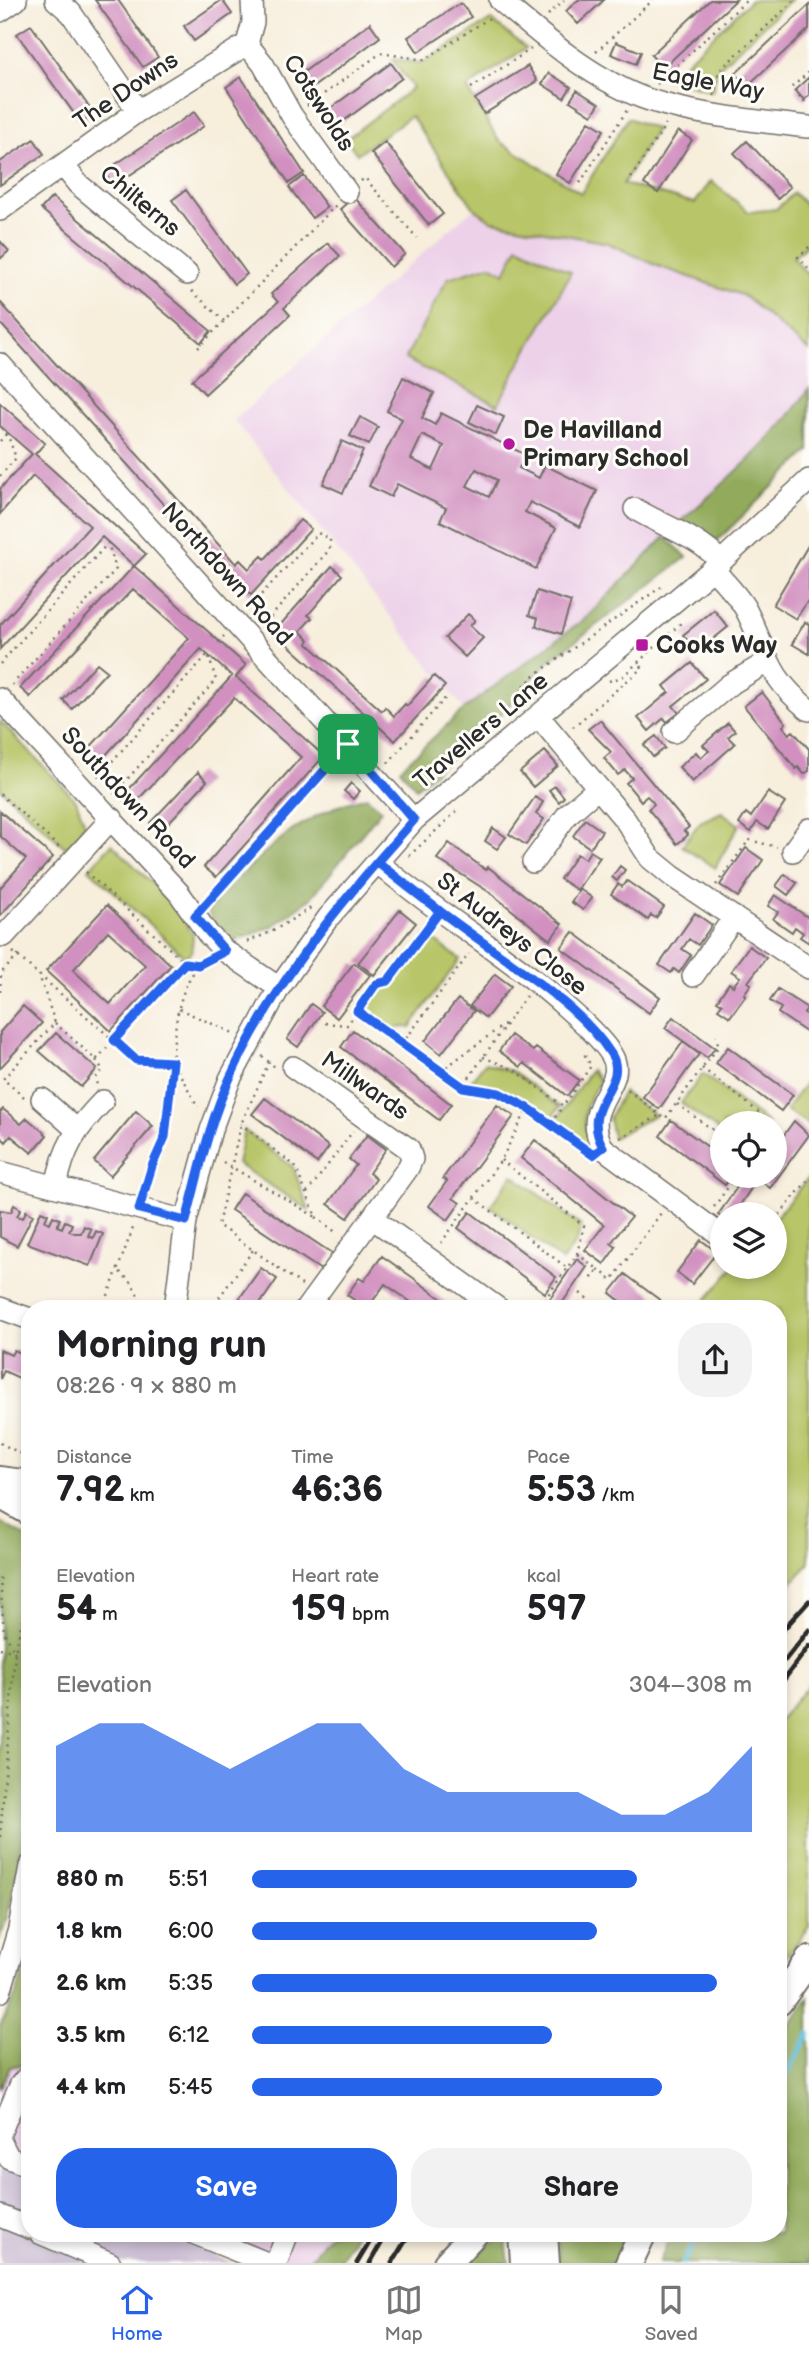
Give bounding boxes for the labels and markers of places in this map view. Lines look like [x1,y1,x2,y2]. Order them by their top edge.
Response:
place label: De Havilland Primary School [523,416,689,473]
marker: De Havilland Primary School [501,436,517,452]
place label: Cooks Way [656,631,777,660]
marker: Cooks Way [634,637,650,653]
pin [318,714,378,774]

